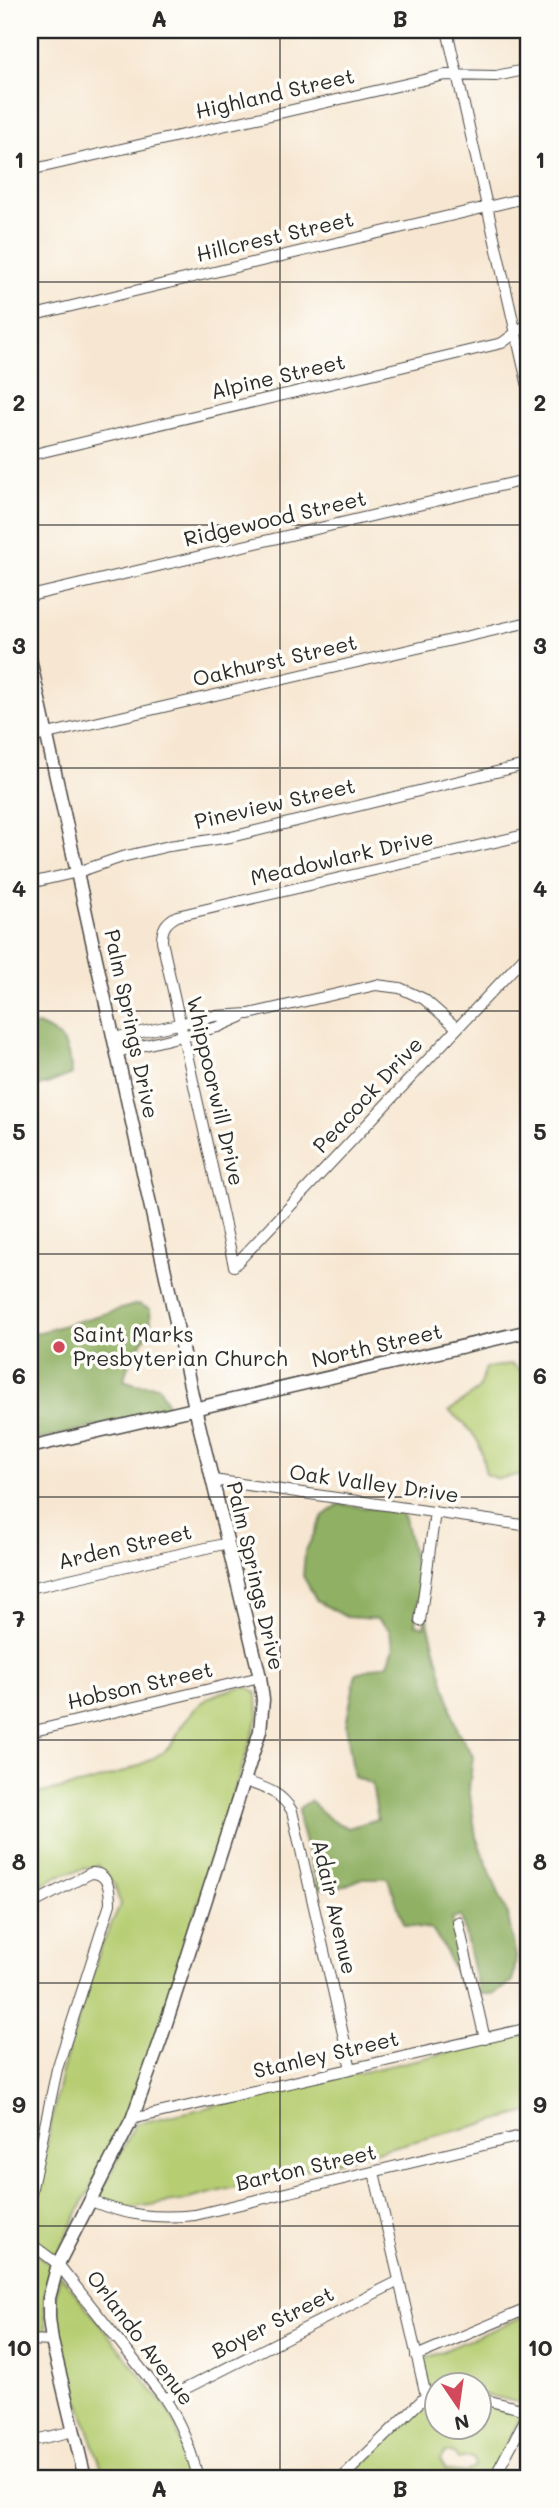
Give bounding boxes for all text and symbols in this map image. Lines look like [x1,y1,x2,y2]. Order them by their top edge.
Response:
text: A [151,3,167,33]
text: B [392,3,408,33]
street label: Highland Street [193,61,357,124]
text: 1 [14,144,24,174]
text: 1 [535,144,545,174]
street label: Hillcrest Street [193,204,356,267]
street label: Alpine Street [208,347,348,404]
text: 2 [13,387,25,417]
text: 2 [534,387,546,417]
street label: Ridgewood Street [181,483,369,552]
street label: Oakhurst Street [190,628,359,692]
text: 3 [12,630,26,660]
text: 3 [533,630,547,660]
street label: Pineview Street [192,771,358,834]
street label: Meadowlark Drive [247,822,436,891]
text: 4 [12,873,26,903]
text: 4 [533,873,547,903]
street label: Palm Springs Drive [99,927,166,1121]
street label: Whippoorwill Drive [182,993,251,1188]
street label: Peacock Drive [306,1030,428,1158]
text: 5 [12,1116,26,1146]
text: 5 [533,1116,547,1146]
street label: North Street [309,1316,445,1373]
place label: Saint Marks Presbyterian Church [73,1320,288,1371]
marker: Saint Marks Presbyterian Church [51,1339,67,1355]
text: 6 [12,1360,26,1390]
text: 6 [533,1360,547,1390]
street label: Oak Valley Drive [288,1457,461,1508]
street label: Palm Springs Drive [222,1479,291,1673]
street label: Arden Street [55,1517,194,1574]
text: 7 [13,1603,26,1633]
text: 7 [534,1603,547,1633]
street label: Hobson Street [64,1655,215,1714]
street label: Adair Avenue [307,1837,364,1977]
text: 8 [12,1846,26,1876]
text: 8 [533,1846,547,1876]
street label: Stanley Street [250,2024,401,2083]
text: 9 [12,2089,26,2119]
text: 9 [533,2089,547,2119]
street label: Barton Street [233,2137,379,2196]
street label: Orlando Avenue [82,2264,201,2410]
street label: Boyer Street [207,2279,338,2364]
text: 10 [7,2332,32,2362]
text: 10 [528,2332,553,2362]
north arrow [422,2372,492,2442]
text: N [452,2409,472,2437]
text: A [151,2473,167,2503]
text: B [392,2473,408,2503]

